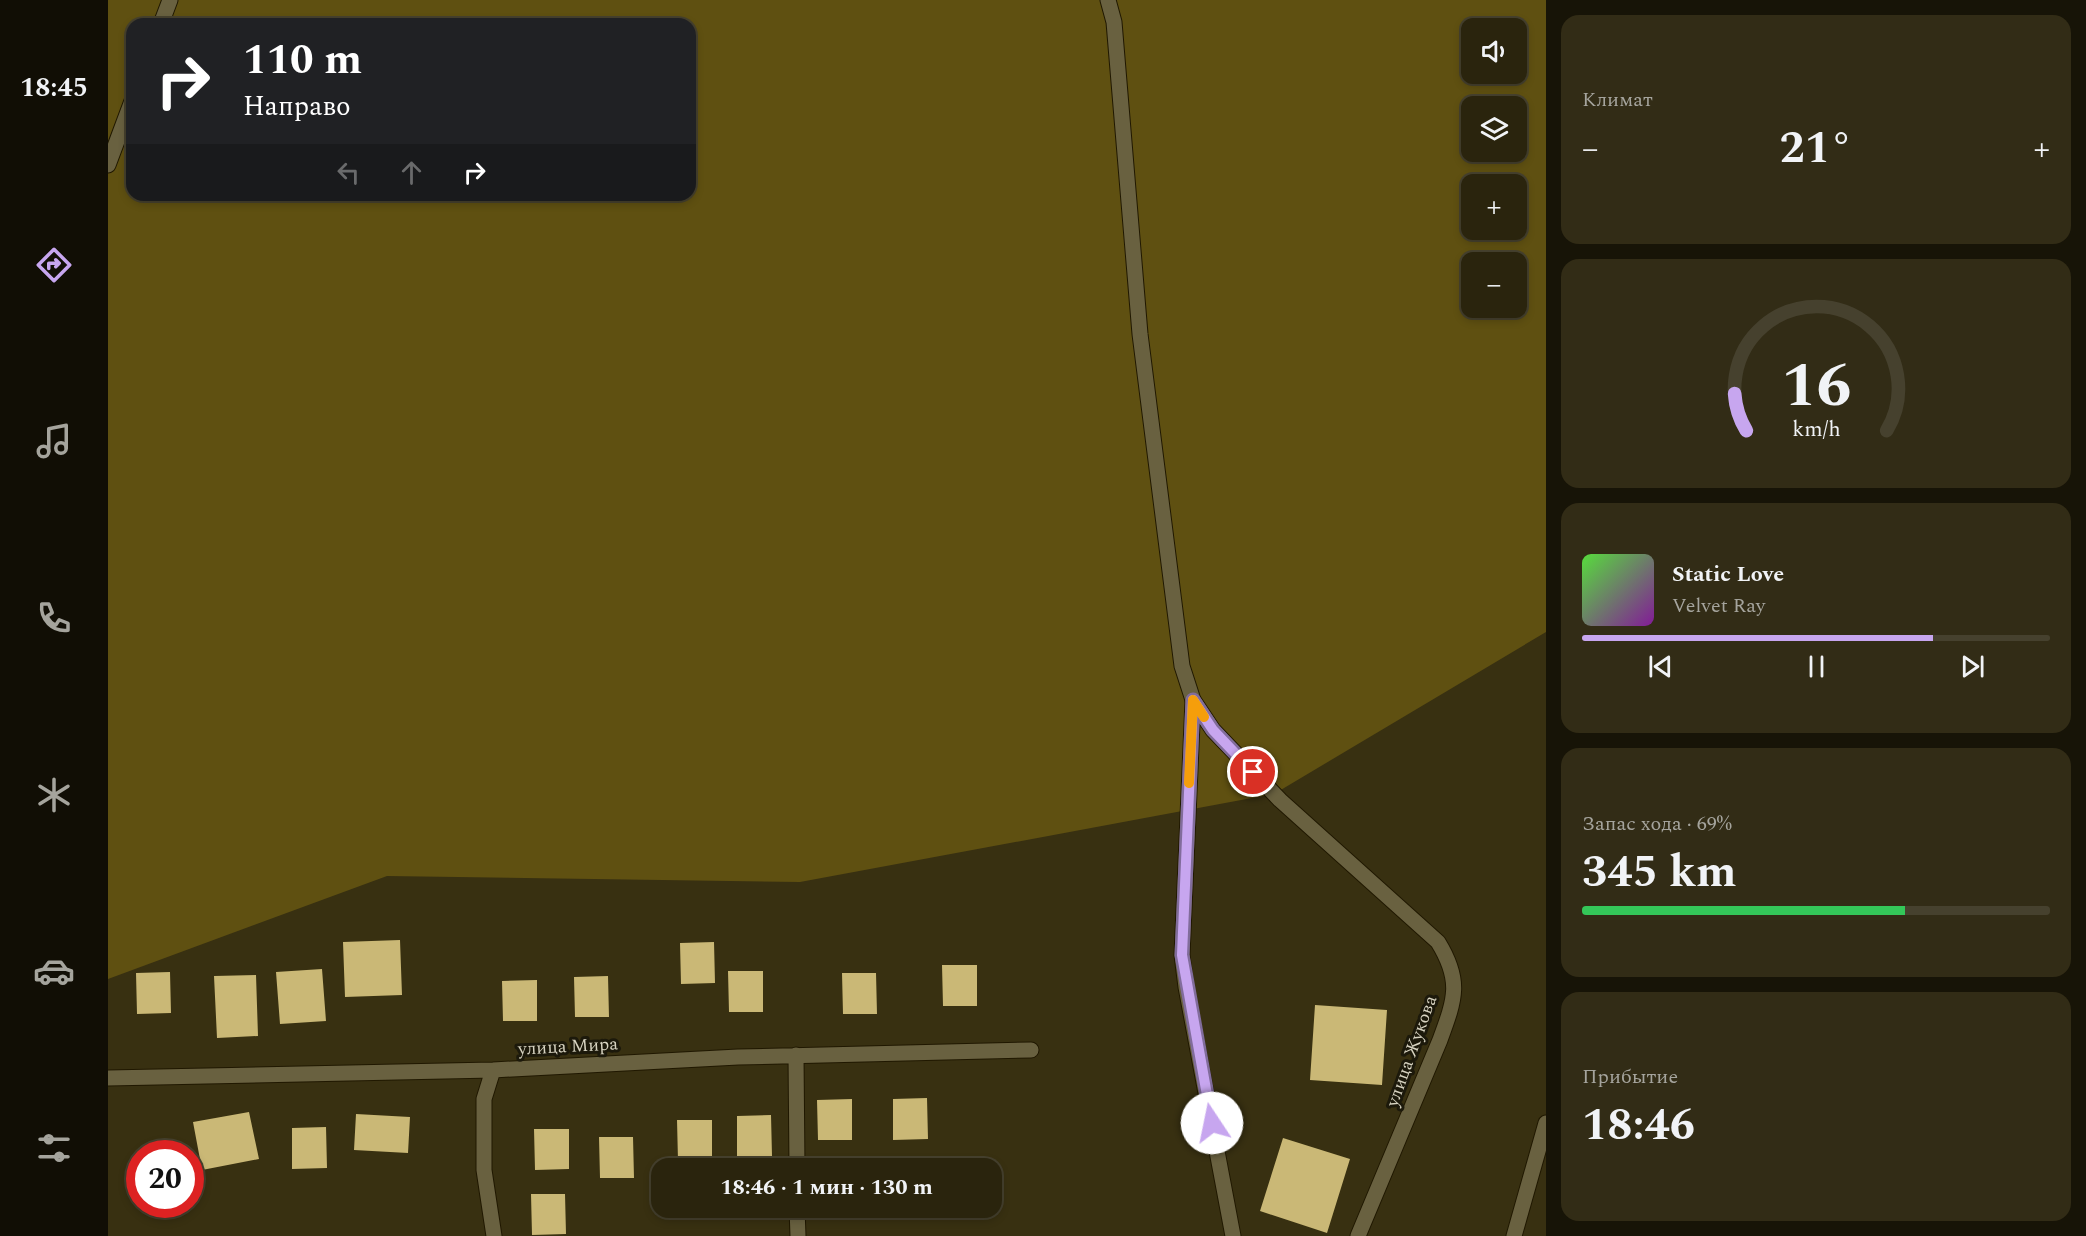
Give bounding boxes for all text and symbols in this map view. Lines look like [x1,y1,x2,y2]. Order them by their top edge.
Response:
map controls [1461,18,1527,318]
button: sound [1461,18,1527,84]
text: 110 m [243,29,362,92]
icon: right [144,42,222,120]
text: 18:45 [20,67,88,109]
text: Климат [1582,85,1653,115]
text: Направо [243,86,351,128]
button: layers [1461,96,1527,162]
text: 21° [1780,114,1853,183]
text: − [1582,124,1599,174]
text: + [2034,124,2050,174]
icon: left [332,156,365,189]
icon: ahead [395,156,428,189]
icon: right [458,156,491,189]
button: + [1461,174,1527,240]
icon: directions [33,244,75,286]
button: − [1461,252,1527,318]
text: 16 [1781,339,1851,434]
text: km/h [1792,413,1840,446]
icon: music [33,420,75,462]
text: Static Love [1672,558,1784,591]
text: Velvet Ray [1672,591,1765,621]
icon: phone [33,597,75,639]
icon: previous [1644,650,1677,683]
icon: pause [1800,650,1833,683]
icon: next [1956,650,1989,683]
pin [1227,746,1278,797]
icon: arrive [1236,755,1269,788]
icon: climate [33,774,75,816]
text: Запас хода · 69% [1582,809,1732,839]
text: 345 km [1582,838,1737,907]
icon: car [33,950,75,992]
street label: улица Жукова [1378,991,1444,1112]
street label: улица Мира [516,1030,619,1063]
text: Прибытие [1582,1062,1678,1092]
position arrow [1180,1091,1244,1155]
text: 18:46 [1582,1091,1695,1160]
icon: filters [33,1127,75,1169]
speed limit sign: 20 [126,1140,204,1218]
text: 18:46 · 1 мин · 130 m [720,1171,933,1204]

